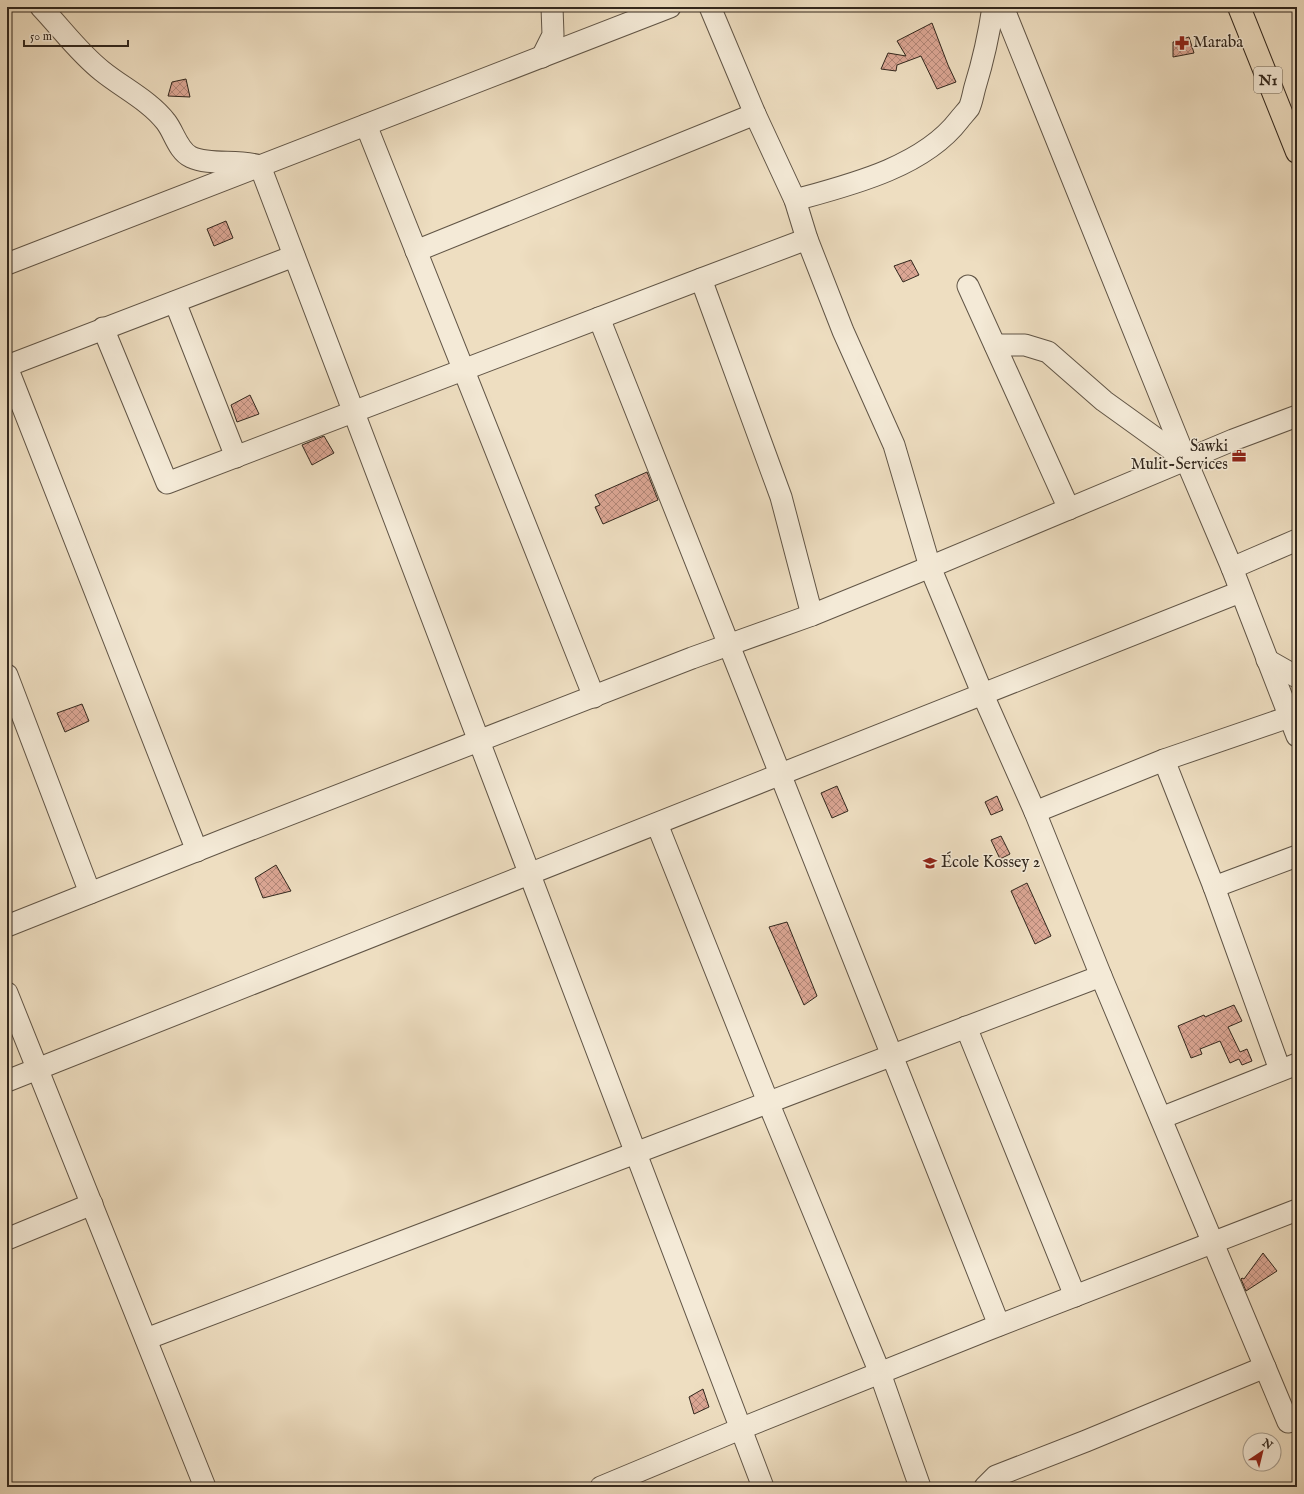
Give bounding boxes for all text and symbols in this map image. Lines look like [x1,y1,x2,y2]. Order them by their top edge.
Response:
scale bar [24,22,128,48]
text: 50 m [30,29,52,44]
place label: Maraba [1193,33,1243,53]
pharmacy icon: Maraba [1174,35,1190,51]
road number: N1 [1254,67,1282,93]
place label: Sawki Mulit-Services [1131,437,1228,475]
office icon: Sawki Mulit-Services [1231,448,1247,464]
place label: École Kossey 2 [941,851,1040,873]
school or university icon: École Kossey 2 [922,855,938,871]
north arrow [1242,1432,1282,1472]
text: N [1258,1436,1275,1453]

